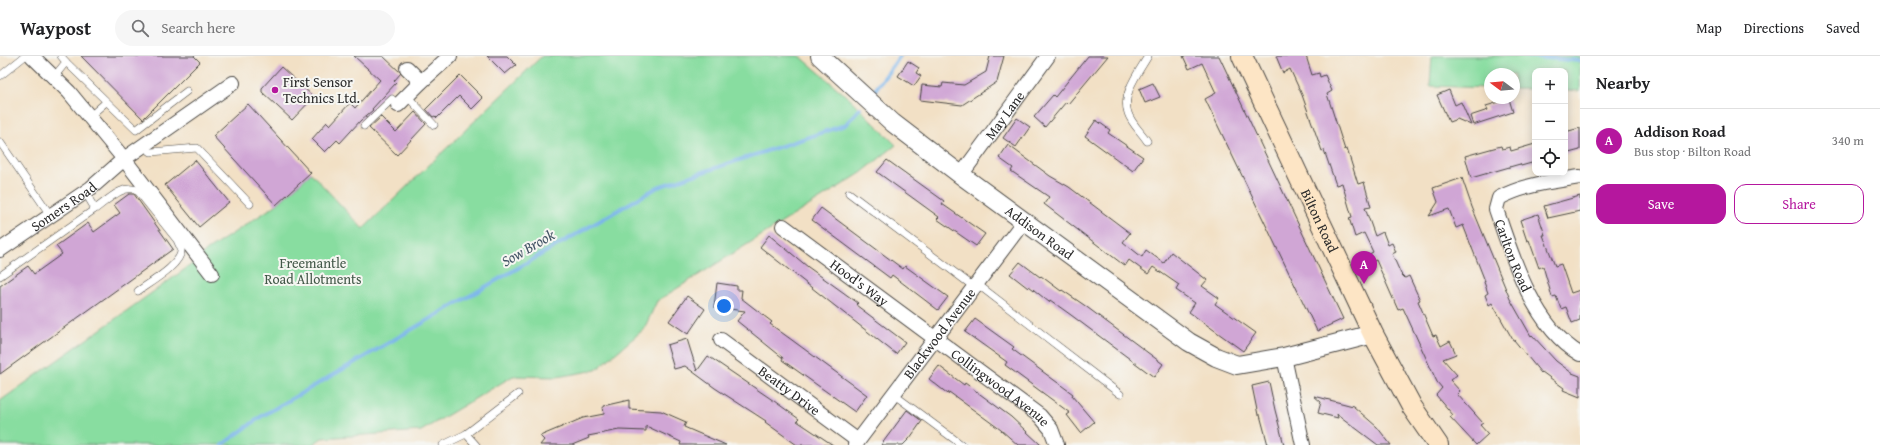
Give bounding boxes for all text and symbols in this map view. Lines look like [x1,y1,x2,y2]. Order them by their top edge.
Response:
search box [115,10,395,46]
text: Waypost [20,14,91,42]
icon: search [129,17,151,39]
text: Search here [161,17,235,38]
text: Map [1696,18,1722,38]
text: Directions [1744,18,1804,38]
text: Saved [1826,18,1860,38]
north arrow [1484,68,1520,104]
map controls [1532,68,1568,176]
button: + [1532,68,1568,104]
text: Nearby [1596,70,1650,95]
place label: First Sensor Technics Ltd. [283,72,360,108]
marker: First Sensor Technics Ltd. [270,85,280,95]
street label: May Lane [980,86,1030,144]
button: − [1532,104,1568,140]
text: Addison Road [1634,121,1726,142]
text: A [1605,131,1613,150]
text: 340 m [1832,131,1864,150]
button: locate [1532,140,1568,176]
text: Bus stop · Bilton Road [1634,142,1751,161]
street label: Somers Road [27,177,102,236]
button: Save [1596,184,1726,224]
button: Share [1734,184,1864,224]
street label: Bilton Road [1296,186,1343,256]
street label: Addison Road [1001,201,1078,265]
street label: Carlton Road [1490,216,1537,296]
water label: Sow Brook [497,224,558,271]
pin: A [1351,251,1377,284]
park label: Freemantle Road Allotments [264,253,362,289]
street label: Hood's Way [826,254,893,311]
street label: Blackwood Avenue [898,283,980,383]
your location [714,296,734,316]
street label: Collingwood Avenue [947,344,1055,431]
street label: Beatty Drive [754,361,825,420]

